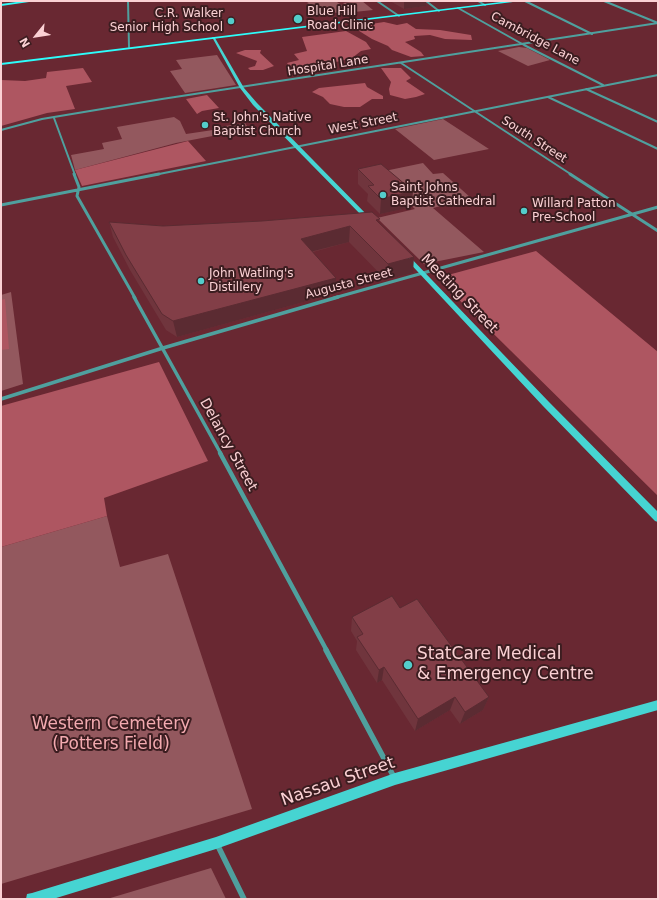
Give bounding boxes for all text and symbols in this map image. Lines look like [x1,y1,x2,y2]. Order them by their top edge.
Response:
place label: Blue Hill Road Clinic [307,5,374,33]
place label: C.R. Walker Senior High School [110,7,223,35]
street label: Cambridge Lane [488,9,582,69]
marker: Blue Hill Road Clinic [292,13,304,25]
north arrow [16,16,56,56]
marker: C.R. Walker Senior High School [226,16,236,26]
text: N [17,35,33,49]
street label: Hospital Lane [286,52,370,80]
street label: West Street [327,110,399,138]
place label: St. John's Native Baptist Church [213,111,311,139]
street label: South Street [499,113,569,167]
marker: St. John's Native Baptist Church [200,120,210,130]
place label: Saint Johns Baptist Cathedral [391,181,496,209]
marker: Saint Johns Baptist Cathedral [378,190,388,200]
place label: Willard Patton Pre-School [532,197,616,225]
marker: Willard Patton Pre-School [519,206,529,216]
street label: Meeting Street [417,251,501,337]
street label: Augusta Street [304,265,394,303]
place label: John Watling's Distillery [209,267,294,295]
marker: John Watling's Distillery [196,276,206,286]
street label: Delancy Street [196,396,260,494]
place label: StatCare Medical & Emergency Centre [417,645,594,685]
marker: StatCare Medical & Emergency Centre [402,659,414,671]
park label: Western Cemetery (Potters Field) [32,715,190,755]
street label: Nassau Street [278,753,398,811]

